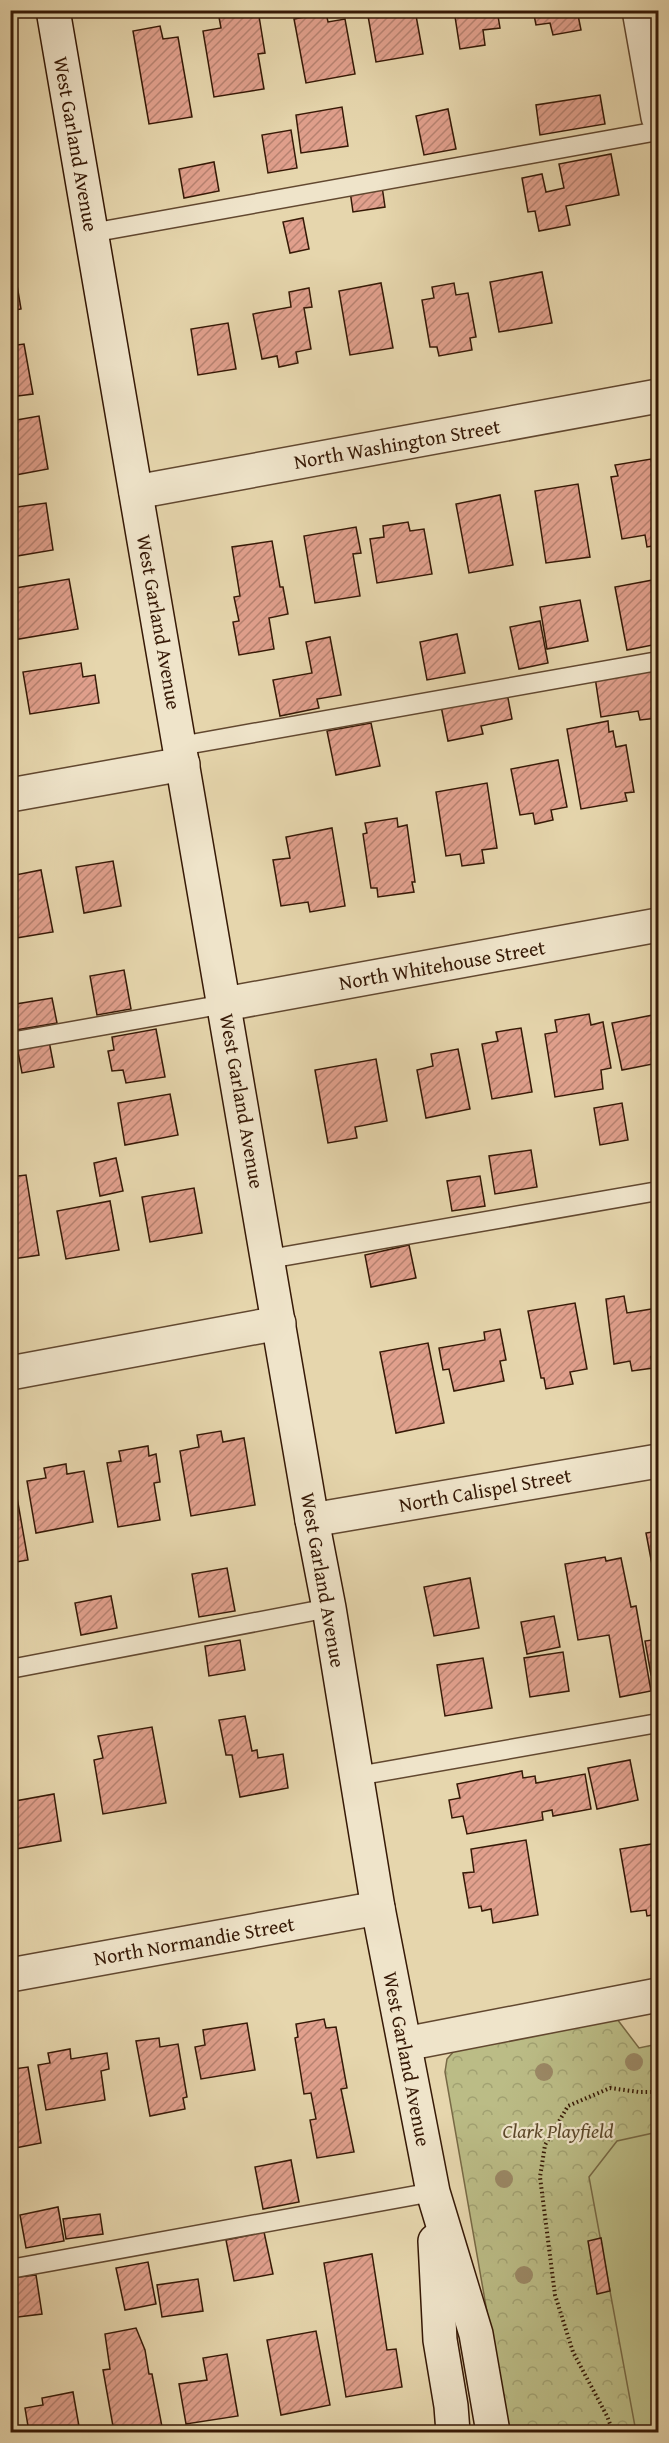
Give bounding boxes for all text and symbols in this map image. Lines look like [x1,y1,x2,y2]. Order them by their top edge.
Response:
street label: West Garland Avenue [47,54,106,234]
street label: North Washington Street [291,411,503,476]
street label: West Garland Avenue [130,532,189,712]
street label: North Whitehouse Street [336,932,547,997]
street label: West Garland Avenue [213,1011,272,1191]
street label: North Calispel Street [396,1460,573,1519]
street label: West Garland Avenue [294,1490,353,1670]
street label: North Normandie Street [91,1909,297,1972]
street label: West Garland Avenue [376,1969,439,2149]
park label: Clark Playfield [502,2116,614,2145]

